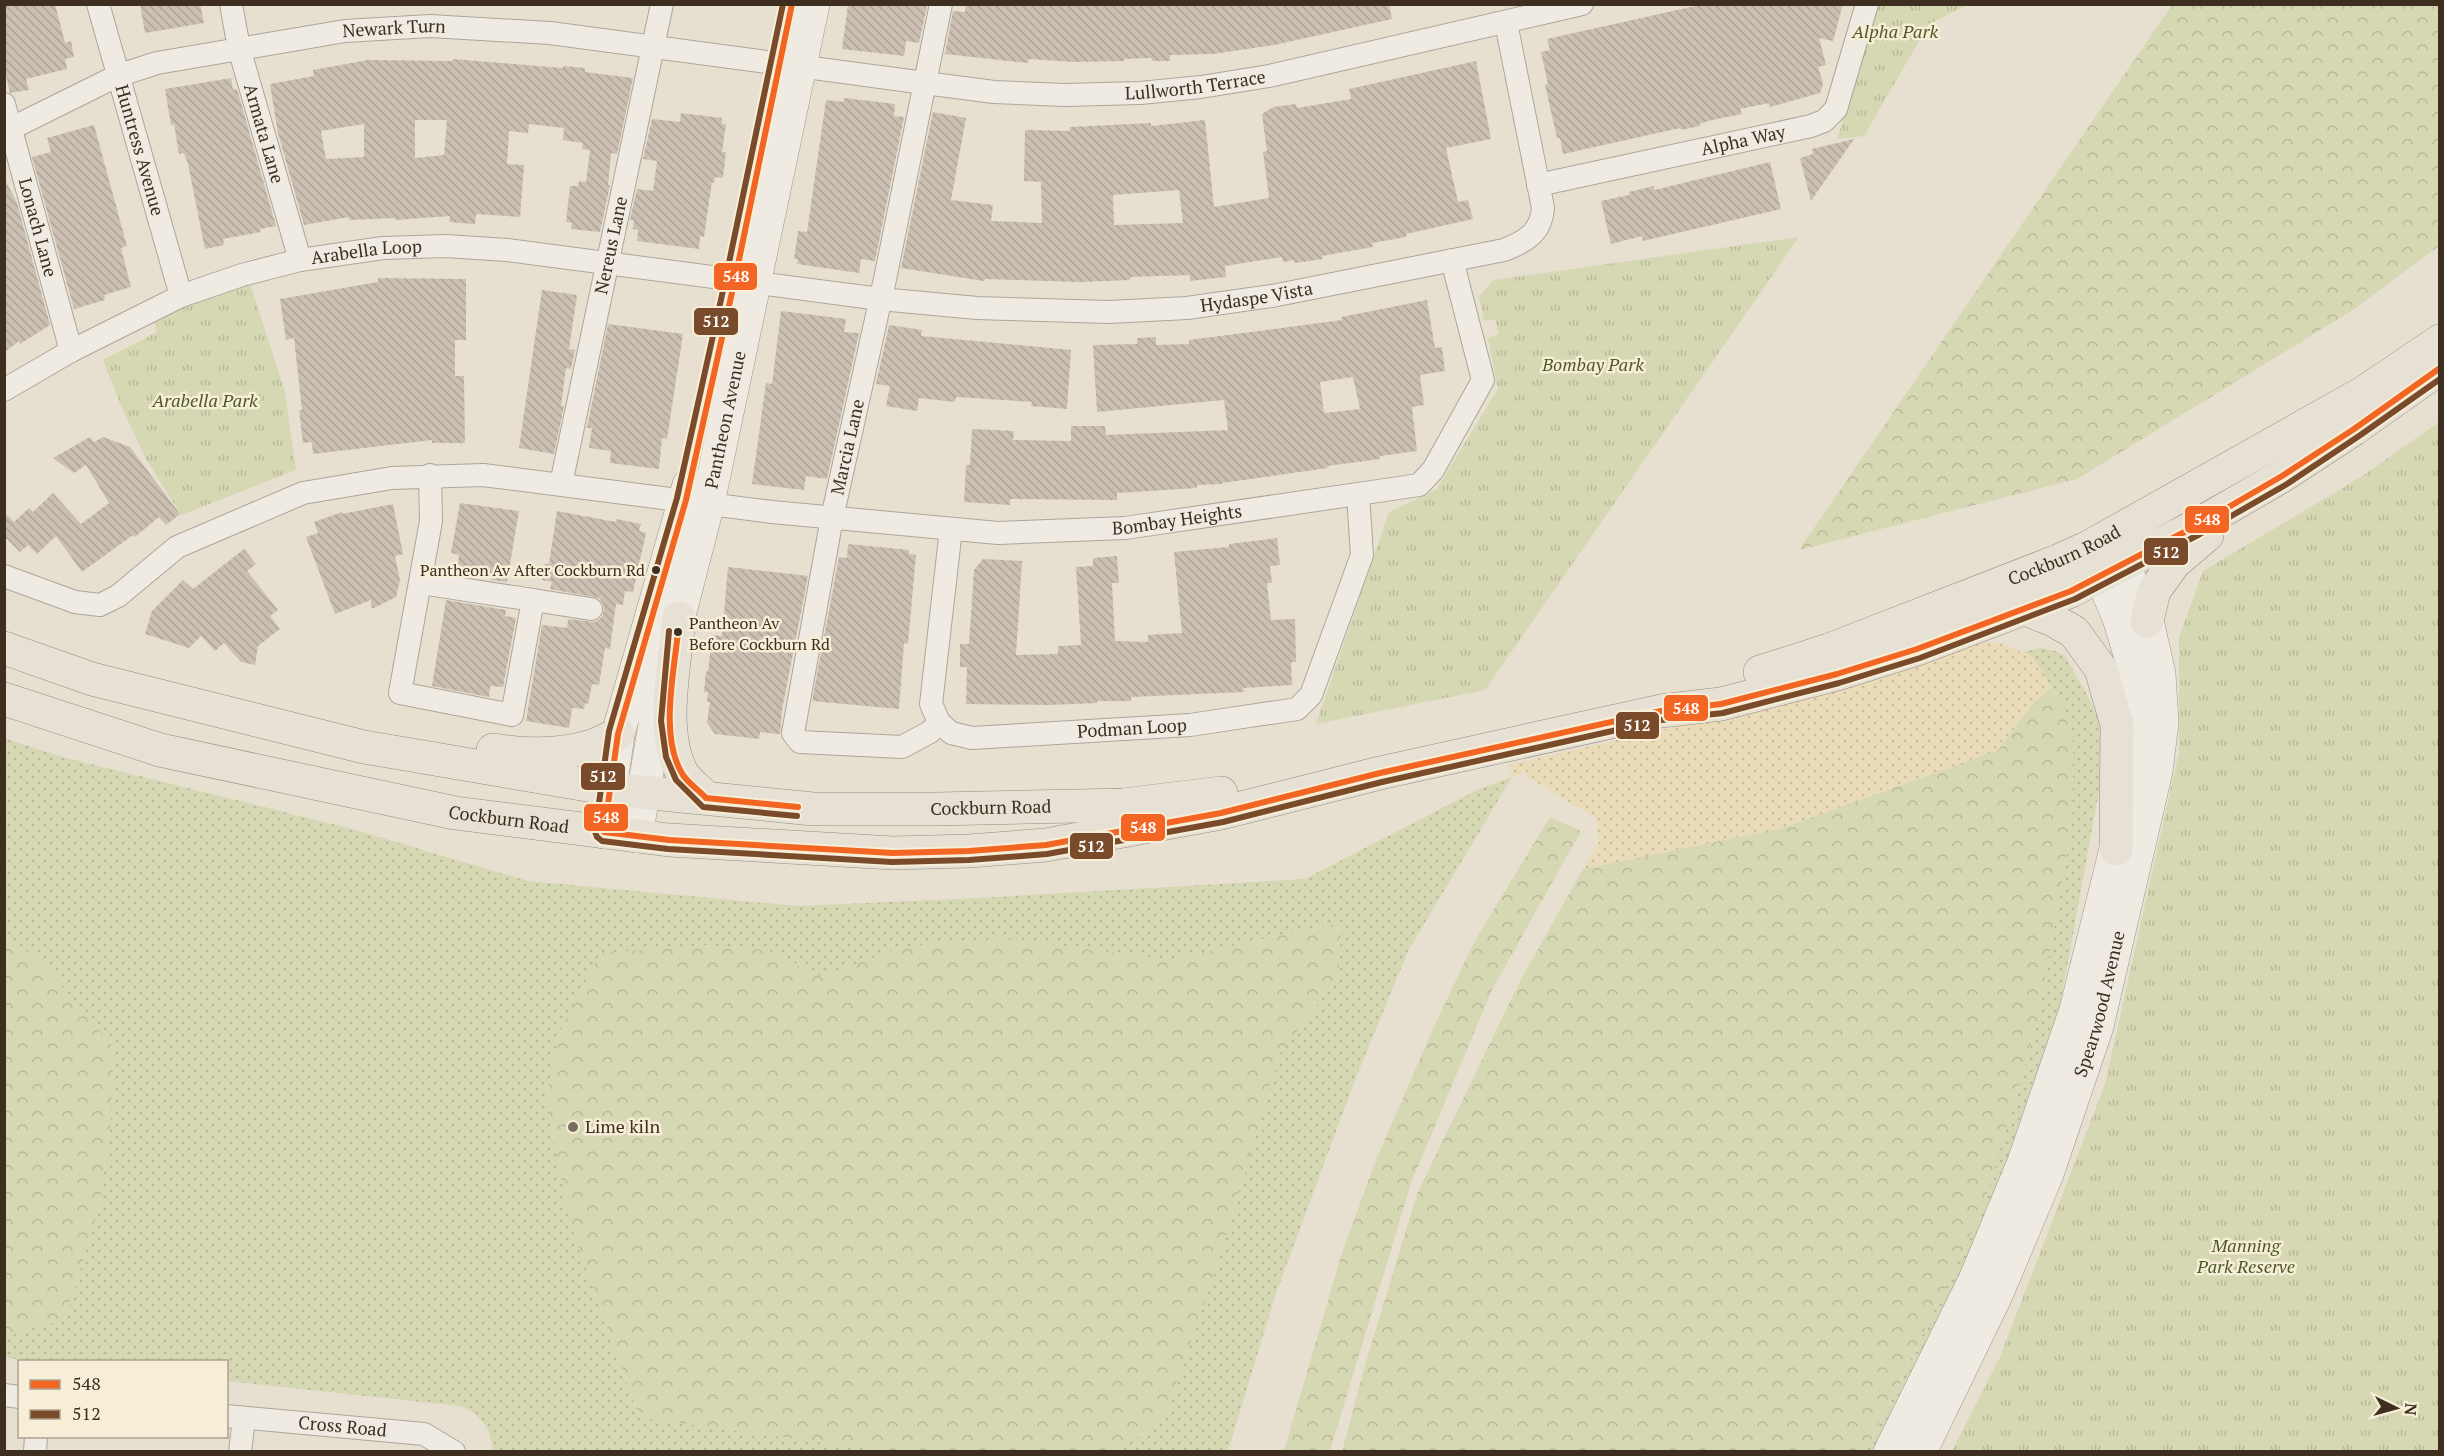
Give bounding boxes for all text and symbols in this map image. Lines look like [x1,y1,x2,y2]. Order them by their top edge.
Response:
street label: Newark Turn [342,13,447,42]
park label: Alpha Park [1851,19,1938,43]
street label: Lullworth Terrace [1125,64,1267,104]
street label: Armata Lane [239,81,290,186]
street label: Huntress Avenue [110,82,171,218]
street label: Alpha Way [1699,119,1788,160]
street label: Lonach Lane [14,175,63,280]
street label: Nereus Lane [588,194,632,296]
street label: Arabella Loop [309,234,422,269]
line badge: 548 [713,262,758,291]
text: 548 [722,265,750,287]
street label: Hydaspe Vista [1199,275,1315,317]
line badge: 512 [693,307,739,336]
text: 512 [702,310,730,332]
street label: Pantheon Avenue [698,348,751,491]
park label: Bombay Park [1541,352,1644,376]
park label: Arabella Park [151,388,258,412]
street label: Marcia Lane [824,396,869,497]
street label: Bombay Heights [1112,498,1243,540]
line badge: 548 [2184,505,2230,534]
text: 548 [2193,508,2221,530]
street label: Cockburn Road [2004,519,2124,590]
line badge: 512 [2143,537,2189,566]
text: 512 [2152,541,2180,563]
place label: Pantheon Av After Cockburn Rd [420,559,645,581]
marker: Pantheon Av After Cockburn Rd [650,564,662,576]
place label: Pantheon Av Before Cockburn Rd [689,612,830,655]
marker: Pantheon Av Before Cockburn Rd [672,626,684,638]
line badge: 548 [1663,694,1709,722]
text: 548 [1672,697,1700,719]
line badge: 512 [1615,711,1660,740]
street label: Podman Loop [1076,712,1188,743]
text: 512 [1623,714,1651,736]
line badge: 512 [580,762,626,791]
text: 512 [589,765,617,787]
street label: Cockburn Road [930,794,1052,820]
street label: Cockburn Road [446,799,571,838]
line badge: 548 [583,803,629,832]
text: 548 [592,806,620,828]
line badge: 548 [1120,813,1166,842]
text: 548 [1129,816,1157,838]
line badge: 512 [1069,832,1114,860]
text: 512 [1077,835,1105,857]
street label: Spearwood Avenue [2068,928,2130,1080]
place label: Lime kiln [585,1114,660,1138]
marker: Lime kiln [566,1120,580,1134]
park label: Manning Park Reserve [2196,1233,2295,1278]
legend [18,1360,228,1438]
text: 548 [72,1371,101,1395]
north arrow [2366,1378,2426,1438]
text: 512 [72,1401,101,1425]
text: N [2399,1402,2422,1416]
street label: Cross Road [297,1410,388,1442]

